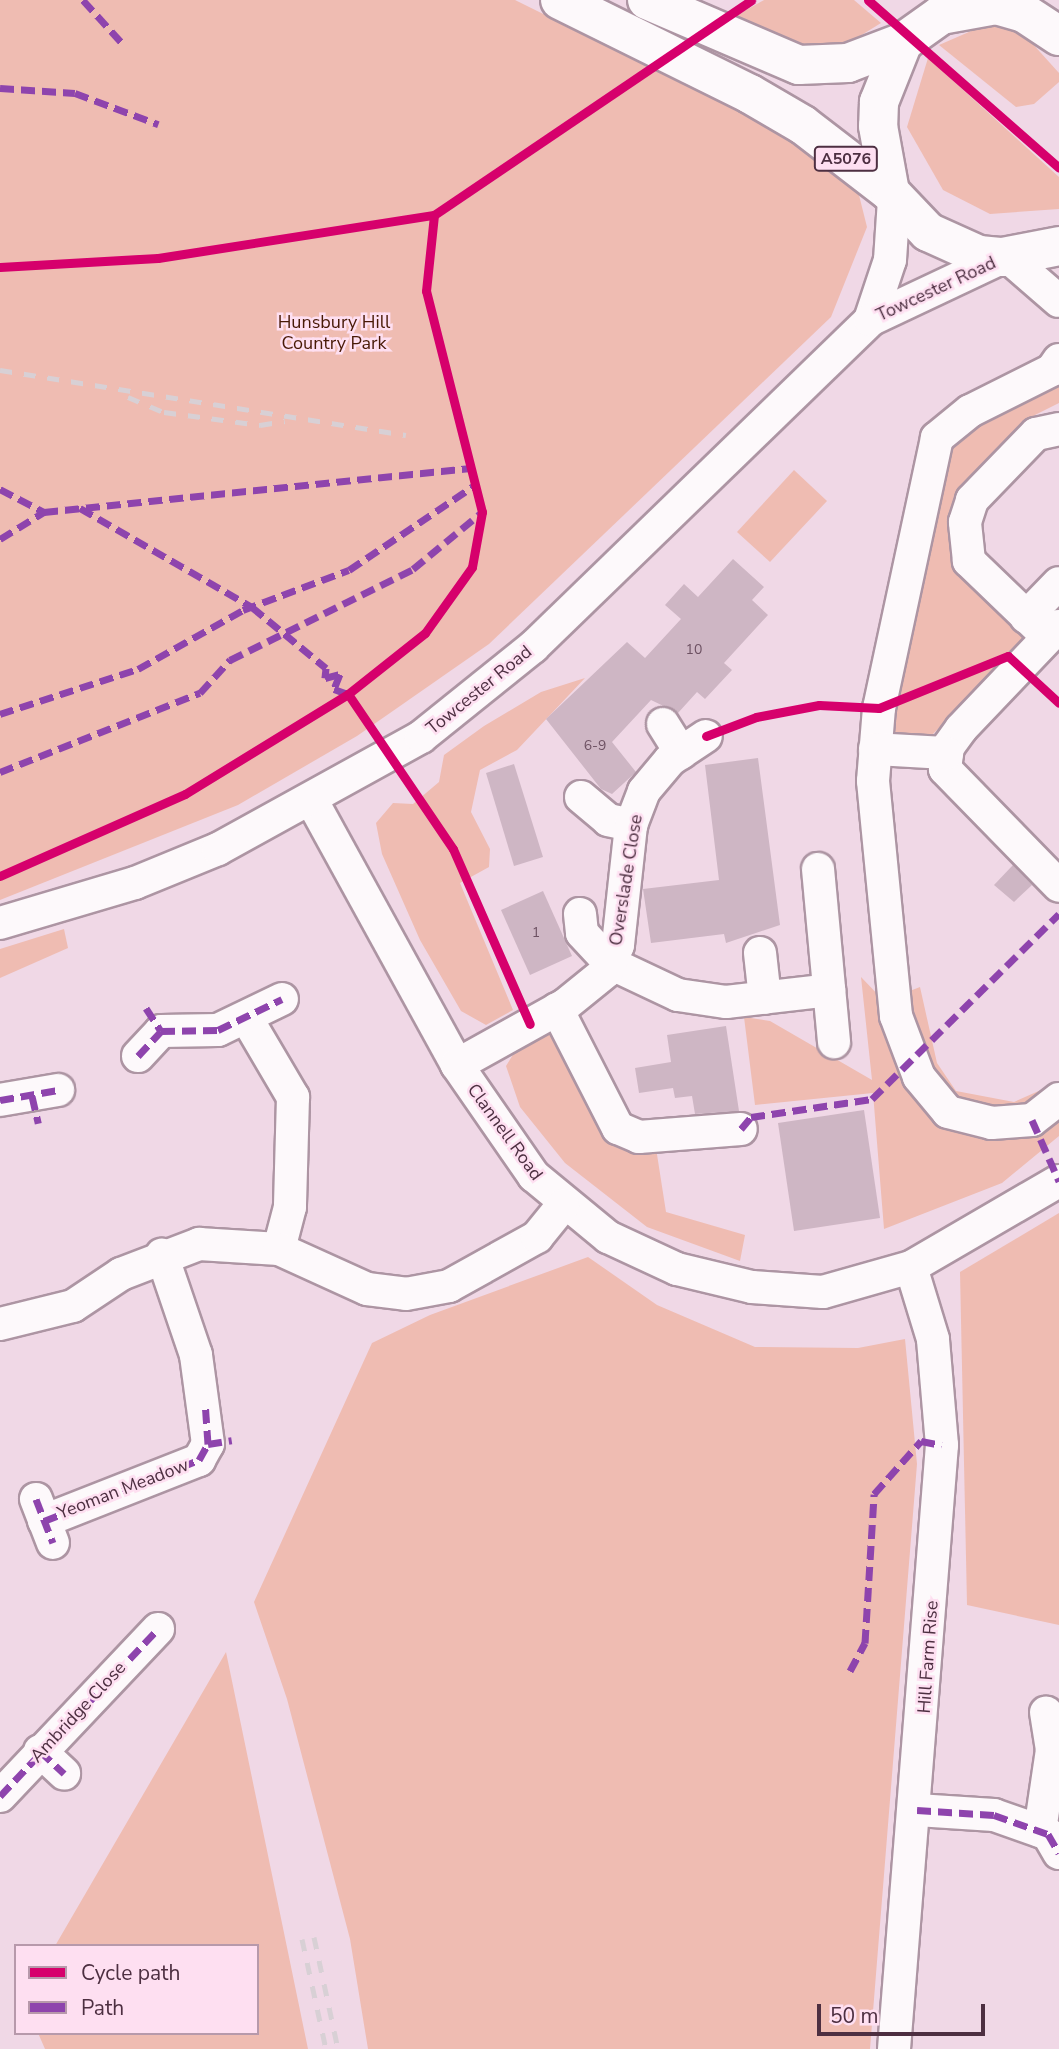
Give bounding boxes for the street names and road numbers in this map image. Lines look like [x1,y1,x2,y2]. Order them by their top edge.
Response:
road number: A5076 [813,146,879,172]
street label: Towcester Road [873,252,999,326]
street label: Towcester Road [422,641,536,739]
street label: Overslade Close [605,813,647,947]
street label: Clannell Road [463,1079,547,1185]
street label: Yeoman Meadow [54,1454,192,1524]
street label: Hill Farm Rise [913,1600,943,1714]
street label: Ambridge Close [26,1657,130,1767]

